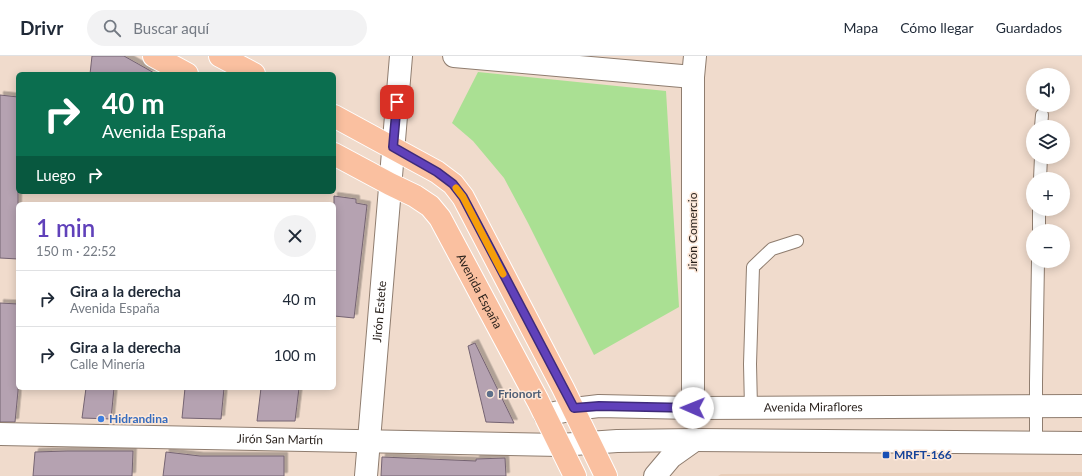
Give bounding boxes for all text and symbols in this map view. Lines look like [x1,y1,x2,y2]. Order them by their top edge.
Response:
search box [87,10,367,46]
text: Drivr [20,16,63,39]
icon: search [101,17,123,39]
text: Buscar aquí [133,19,209,37]
text: Mapa [844,19,878,36]
text: Cómo llegar [900,19,974,36]
text: Guardados [996,19,1062,36]
map controls [1026,68,1070,268]
button: sound [1026,68,1070,112]
pin [380,85,414,119]
text: 40 m [102,86,165,120]
icon: right [36,88,88,140]
icon: arrive [386,91,408,113]
text: Avenida España [102,120,226,142]
button: layers [1026,120,1070,164]
icon: right [84,164,106,186]
text: Luego [36,166,76,184]
button: + [1026,172,1070,216]
street label: Jirón Comercio [685,192,700,272]
text: 1 min [36,213,95,242]
button: close [274,215,316,257]
button: − [1026,224,1070,268]
text: 150 m · 22:52 [36,243,116,259]
street label: Avenida España [454,251,506,331]
street label: Jirón Estete [369,280,389,343]
text: Gira a la derecha [70,282,181,300]
icon: right [36,288,58,310]
text: 40 m [282,290,316,308]
text: Avenida España [70,300,160,316]
text: Gira a la derecha [70,338,181,356]
icon: right [36,344,58,366]
text: 100 m [274,346,316,364]
text: Calle Minería [70,356,145,372]
place label: Frionort [498,386,542,401]
position arrow [672,387,714,429]
marker: Frionort [485,389,495,399]
street label: Avenida Miraflores [764,399,863,415]
place label: Hidrandina [109,411,168,426]
marker: Hidrandina [96,414,106,424]
street label: Jirón San Martín [237,431,323,447]
place label: MRFT-166 [894,447,952,462]
marker: MRFT-166 [881,450,891,460]

